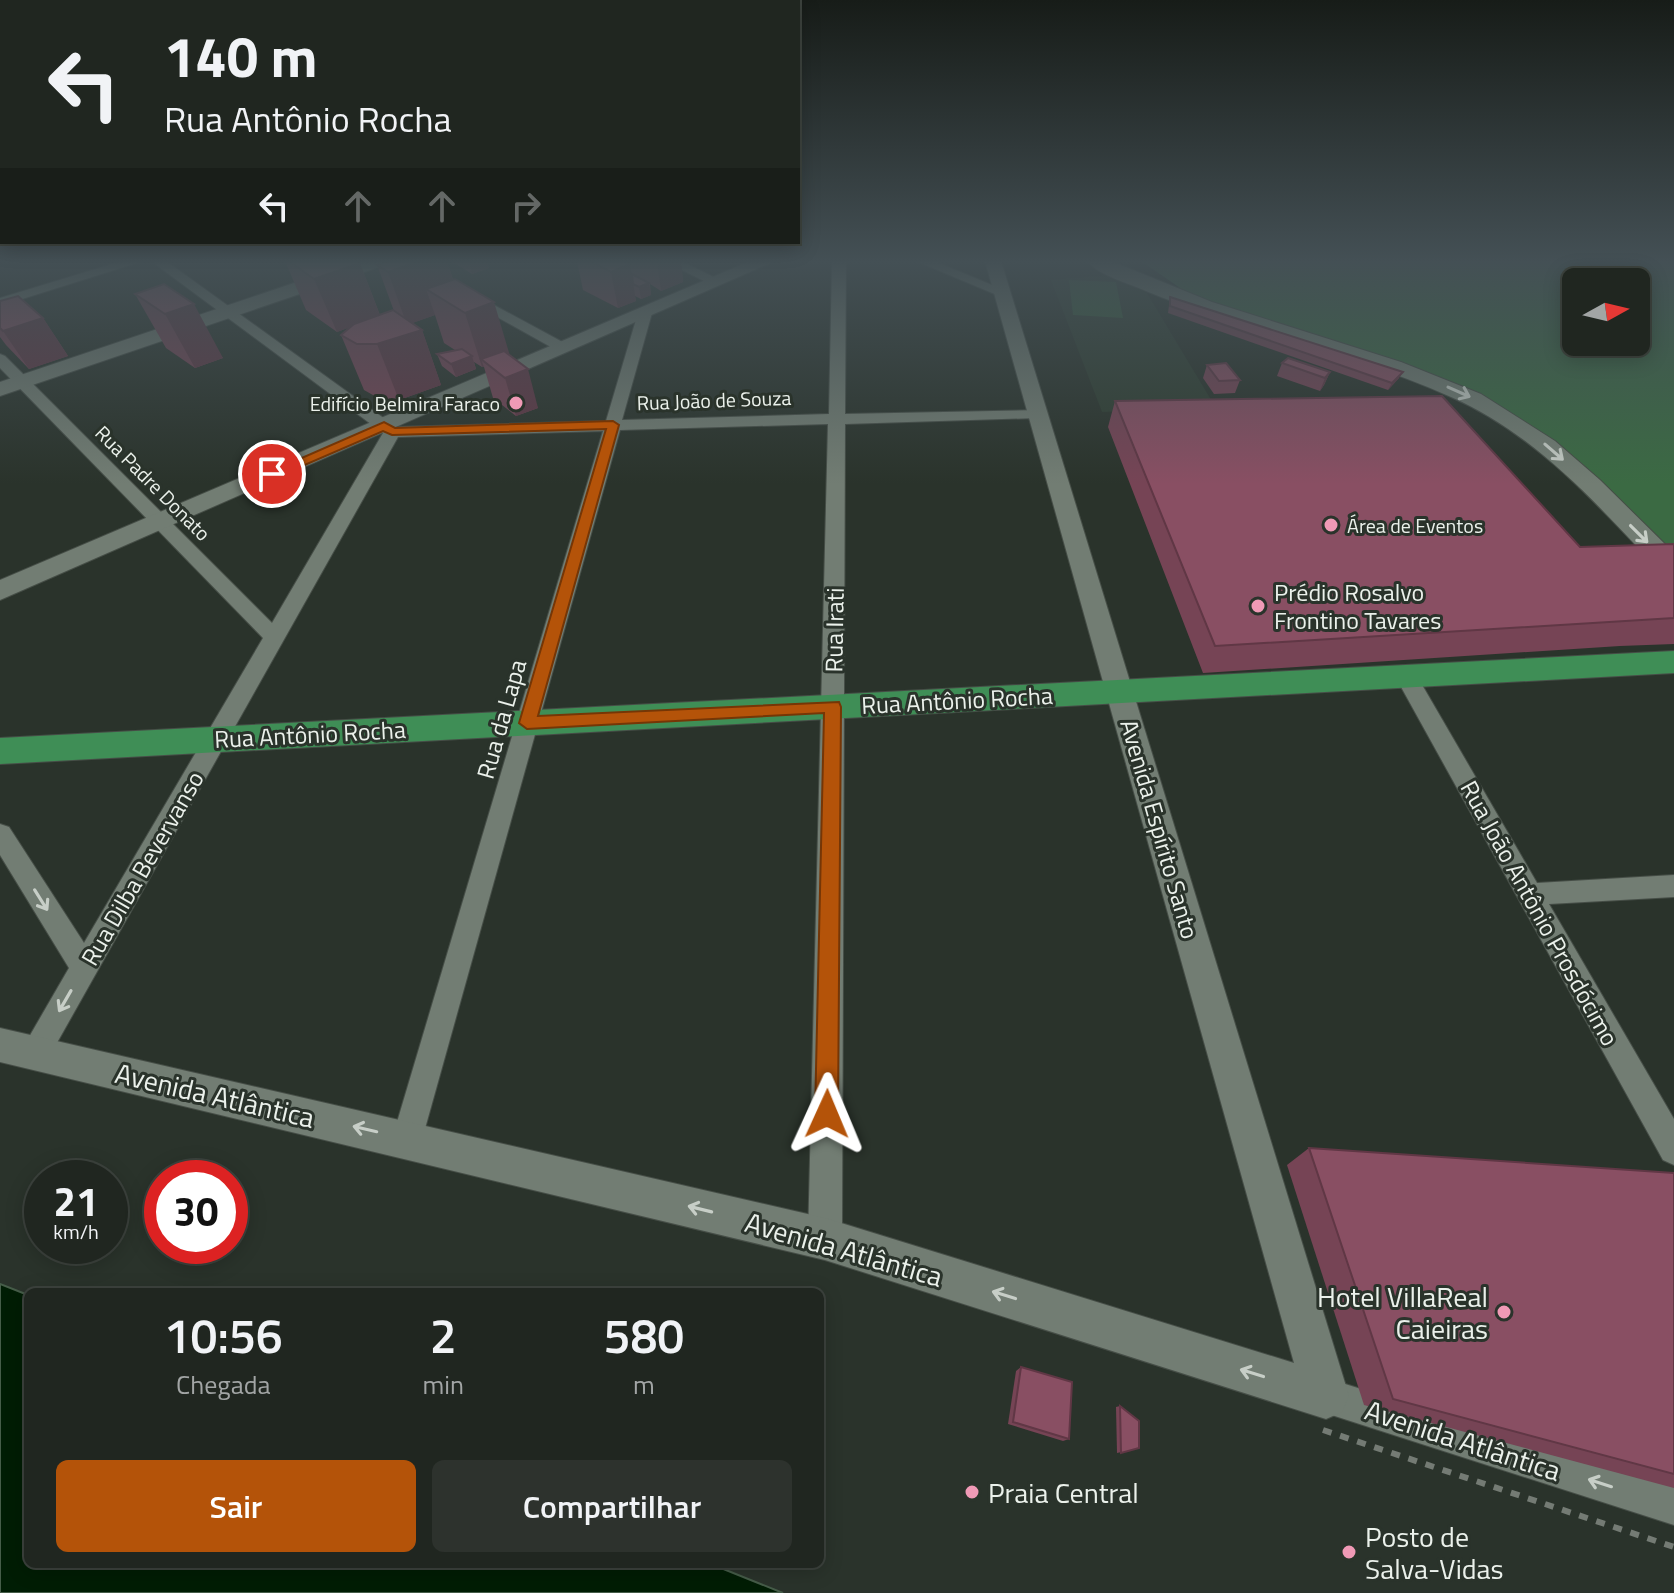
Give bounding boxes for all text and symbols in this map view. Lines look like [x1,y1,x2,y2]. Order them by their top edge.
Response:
text: 140 m [164,14,317,99]
icon: left [32,32,136,136]
text: Rua Antônio Rocha [164,91,452,146]
icon: left [252,184,296,228]
icon: ahead [336,184,380,228]
icon: ahead [420,184,464,228]
icon: right [504,184,548,228]
north arrow [1562,268,1650,356]
map controls [1562,268,1650,356]
street label: Rua João de Souza [636,382,792,418]
one-way arrow [1446,385,1471,400]
place label: Edifício Belmira Faraco [310,388,500,419]
marker: Edifício Belmira Faraco [507,394,525,412]
street label: Rua Padre Donato [88,418,218,548]
pin [238,440,306,508]
one-way arrow [1544,443,1564,461]
icon: arrive [250,452,294,496]
place label: Área de Eventos [1347,510,1483,541]
marker: Área de Eventos [1322,516,1340,534]
one-way arrow [1629,524,1648,543]
place label: Prédio Rosalvo Frontino Tavares [1274,574,1441,638]
street label: Rua Irati [815,587,853,673]
marker: Prédio Rosalvo Frontino Tavares [1249,597,1267,615]
street label: Rua da Lapa [467,655,535,783]
street label: Rua Antônio Rocha [860,677,1054,723]
street label: Rua Antônio Rocha [213,711,407,757]
street label: Avenida Espírito Santo [1111,715,1209,943]
street label: Rua Dilba Bevervanso [72,764,212,972]
street label: Rua João Antônio Prosdócimo [1452,774,1628,1052]
one-way arrow [34,888,50,911]
one-way arrow [57,989,73,1012]
street label: Avenida Atlântica [111,1051,319,1139]
position arrow [785,1072,869,1156]
one-way arrow [353,1121,379,1136]
speed limit sign: 30 [144,1160,248,1264]
text: 21 [54,1171,98,1232]
street label: Avenida Atlântica [740,1200,948,1298]
one-way arrow [687,1201,713,1216]
text: km/h [53,1216,99,1247]
place label: Hotel VillaReal Caieiras [1317,1275,1488,1350]
one-way arrow [991,1287,1017,1302]
text: 10:56 [164,1299,283,1372]
text: 2 [430,1299,457,1372]
text: 580 [604,1299,684,1372]
marker: Hotel VillaReal Caieiras [1495,1303,1513,1321]
text: Chegada [176,1365,270,1404]
text: min [422,1365,464,1404]
text: m [633,1365,655,1404]
one-way arrow [1239,1365,1265,1380]
street label: Avenida Atlântica [1360,1388,1566,1492]
button: Sair [56,1460,416,1552]
button: Compartilhar [432,1460,792,1552]
place label: Praia Central [988,1471,1139,1514]
one-way arrow [1587,1474,1612,1489]
marker: Praia Central [963,1483,981,1501]
place label: Posto de Salva-Vidas [1365,1515,1504,1590]
marker: Posto de Salva-Vidas [1340,1543,1358,1561]

